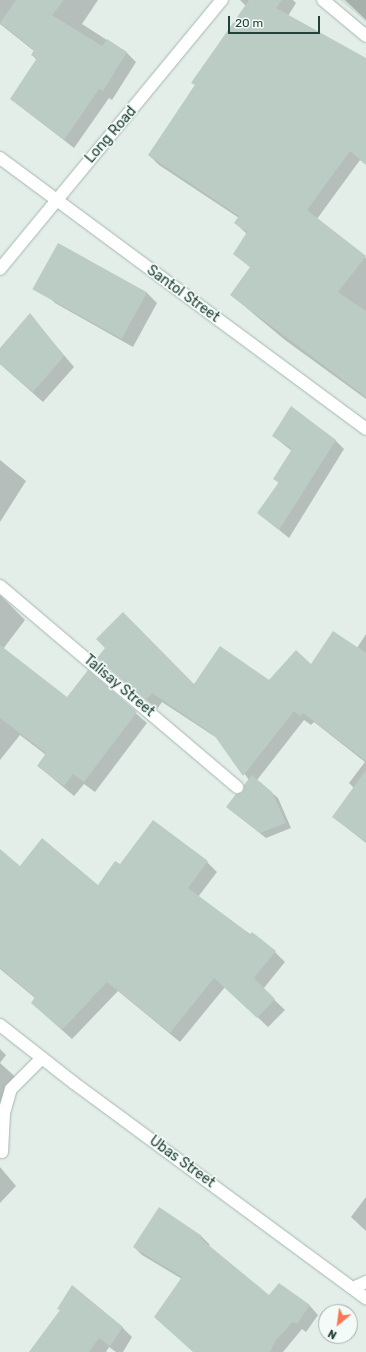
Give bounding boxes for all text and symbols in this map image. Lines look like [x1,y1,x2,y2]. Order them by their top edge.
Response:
scale bar [230,8,322,34]
text: 20 m [235,16,263,30]
street label: Long Road [82,103,140,167]
street label: Santol Street [143,262,223,326]
street label: Talisay Street [80,651,158,721]
street label: Ubas Street [146,1133,218,1191]
north arrow [318,1304,358,1344]
text: N [326,1326,339,1342]

